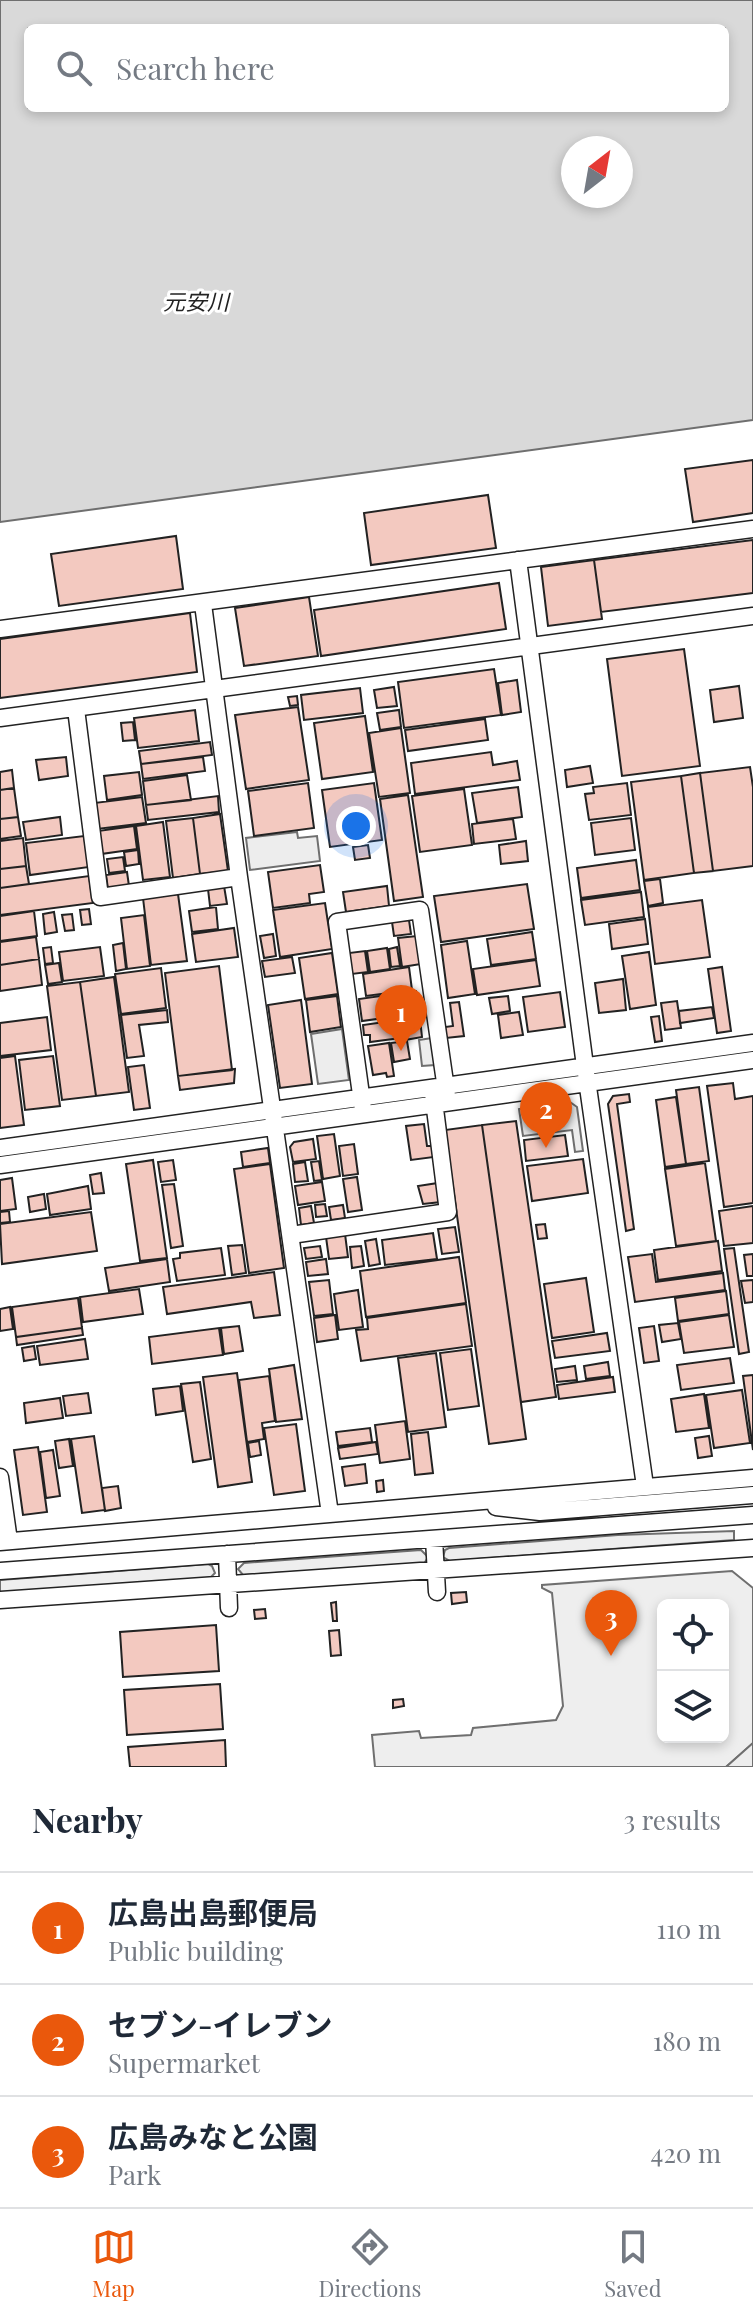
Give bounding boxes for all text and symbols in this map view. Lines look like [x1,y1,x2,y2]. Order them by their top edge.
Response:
search box [24,24,729,112]
icon: search [52,46,96,90]
text: Search here [116,48,275,88]
north arrow [561,136,633,208]
water label: 元安川 [163,286,231,316]
your location [336,806,376,846]
pin: 1 [375,985,427,1051]
pin: 2 [520,1082,572,1148]
pin: 3 [585,1590,637,1656]
map controls [657,1599,729,1743]
button: locate [657,1599,729,1671]
button: layers [657,1671,729,1743]
text: Nearby [32,1796,143,1842]
text: 3 results [624,1802,721,1837]
text: 広島出島郵便局 [108,1892,318,1932]
text: 1 [53,1911,63,1946]
text: 110 m [657,1911,721,1946]
text: Public building [108,1933,283,1968]
text: セブン-イレブン [108,2004,332,2044]
text: 2 [51,2023,65,2058]
text: 180 m [653,2023,721,2058]
text: Supermarket [108,2045,260,2080]
text: 広島みなと公園 [108,2116,318,2156]
text: 3 [52,2135,64,2170]
text: 420 m [651,2135,721,2170]
text: Park [108,2157,161,2192]
tab: Map [92,2225,136,2303]
tab: Directions [319,2225,421,2303]
tab: Saved [604,2225,662,2303]

